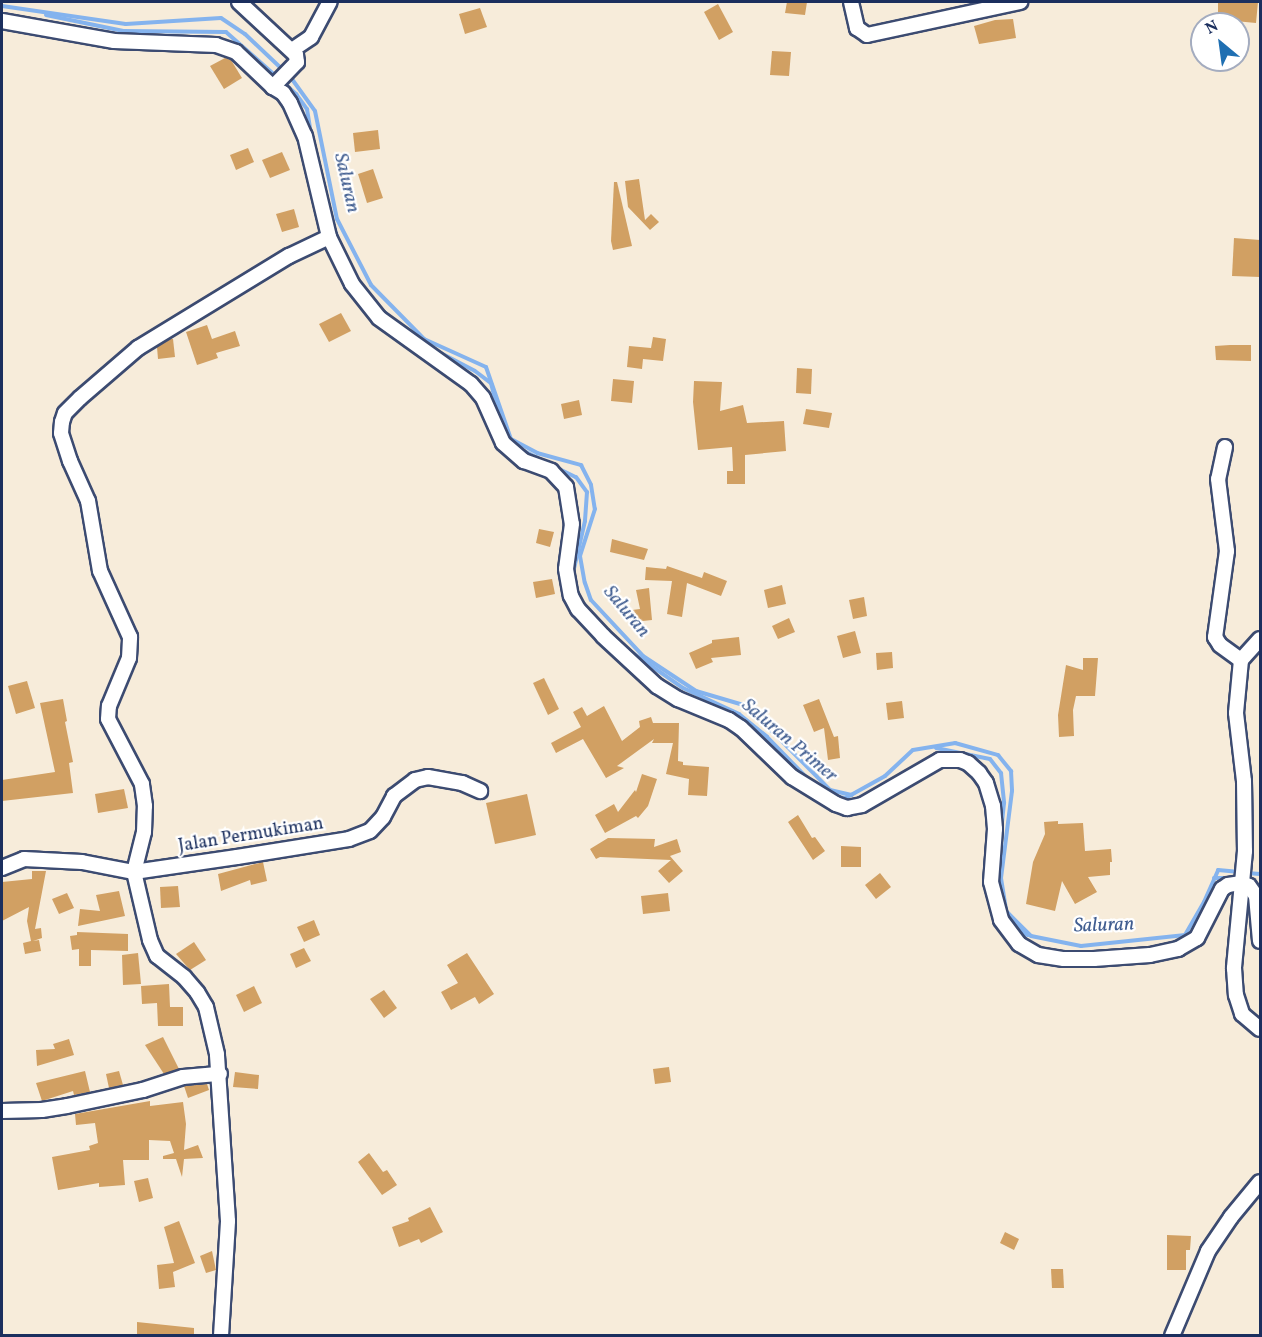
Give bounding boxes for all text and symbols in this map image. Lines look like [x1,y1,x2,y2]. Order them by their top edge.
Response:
north arrow [1190,12,1250,72]
text: N [1202,16,1223,40]
water label: Saluran [327,151,365,215]
water label: Saluran [597,581,655,643]
water label: Saluran Primer [736,694,842,788]
street label: Jalan Permukiman [177,814,325,858]
water label: Saluran [1073,913,1135,939]

